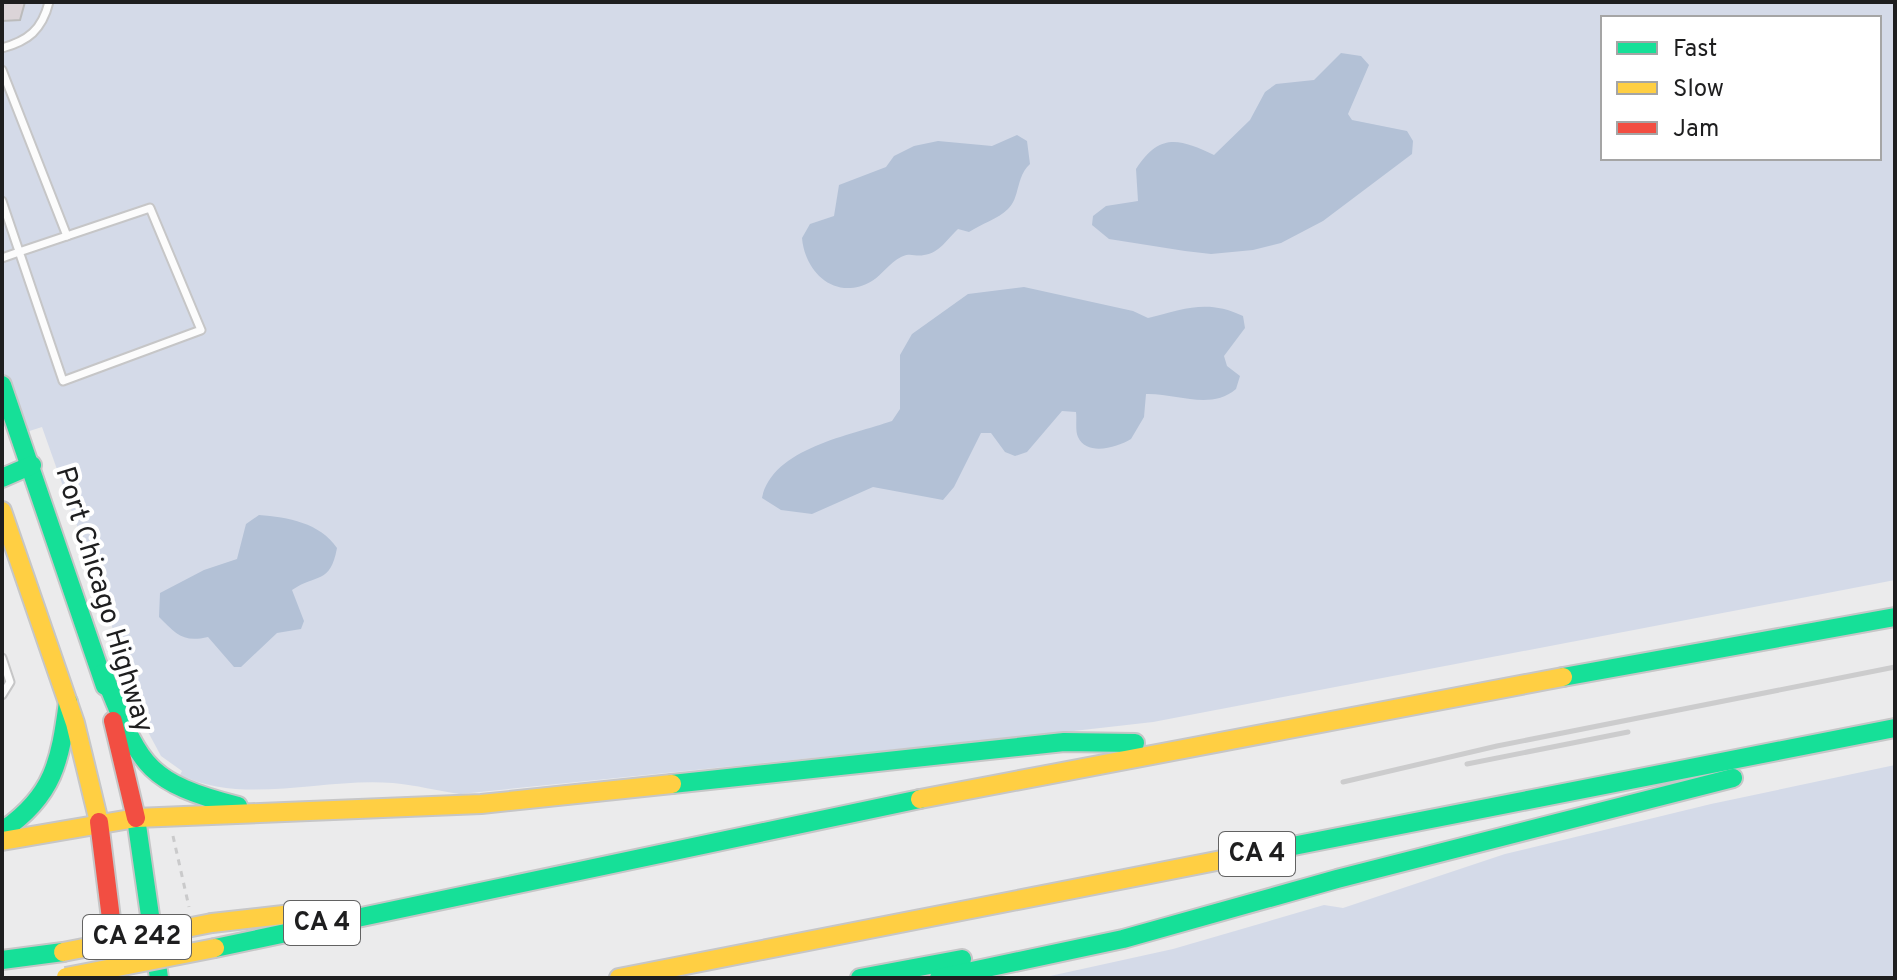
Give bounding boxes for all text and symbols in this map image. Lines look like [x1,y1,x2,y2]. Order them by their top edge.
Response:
legend [1601,16,1881,160]
text: Fast [1673,35,1717,65]
text: Slow [1673,75,1724,105]
text: Jam [1673,115,1719,145]
street label: Port Chicago Highway [45,462,161,738]
road number: CA 4 [1219,832,1295,876]
road number: CA 4 [284,901,360,945]
road number: CA 242 [83,915,191,959]

